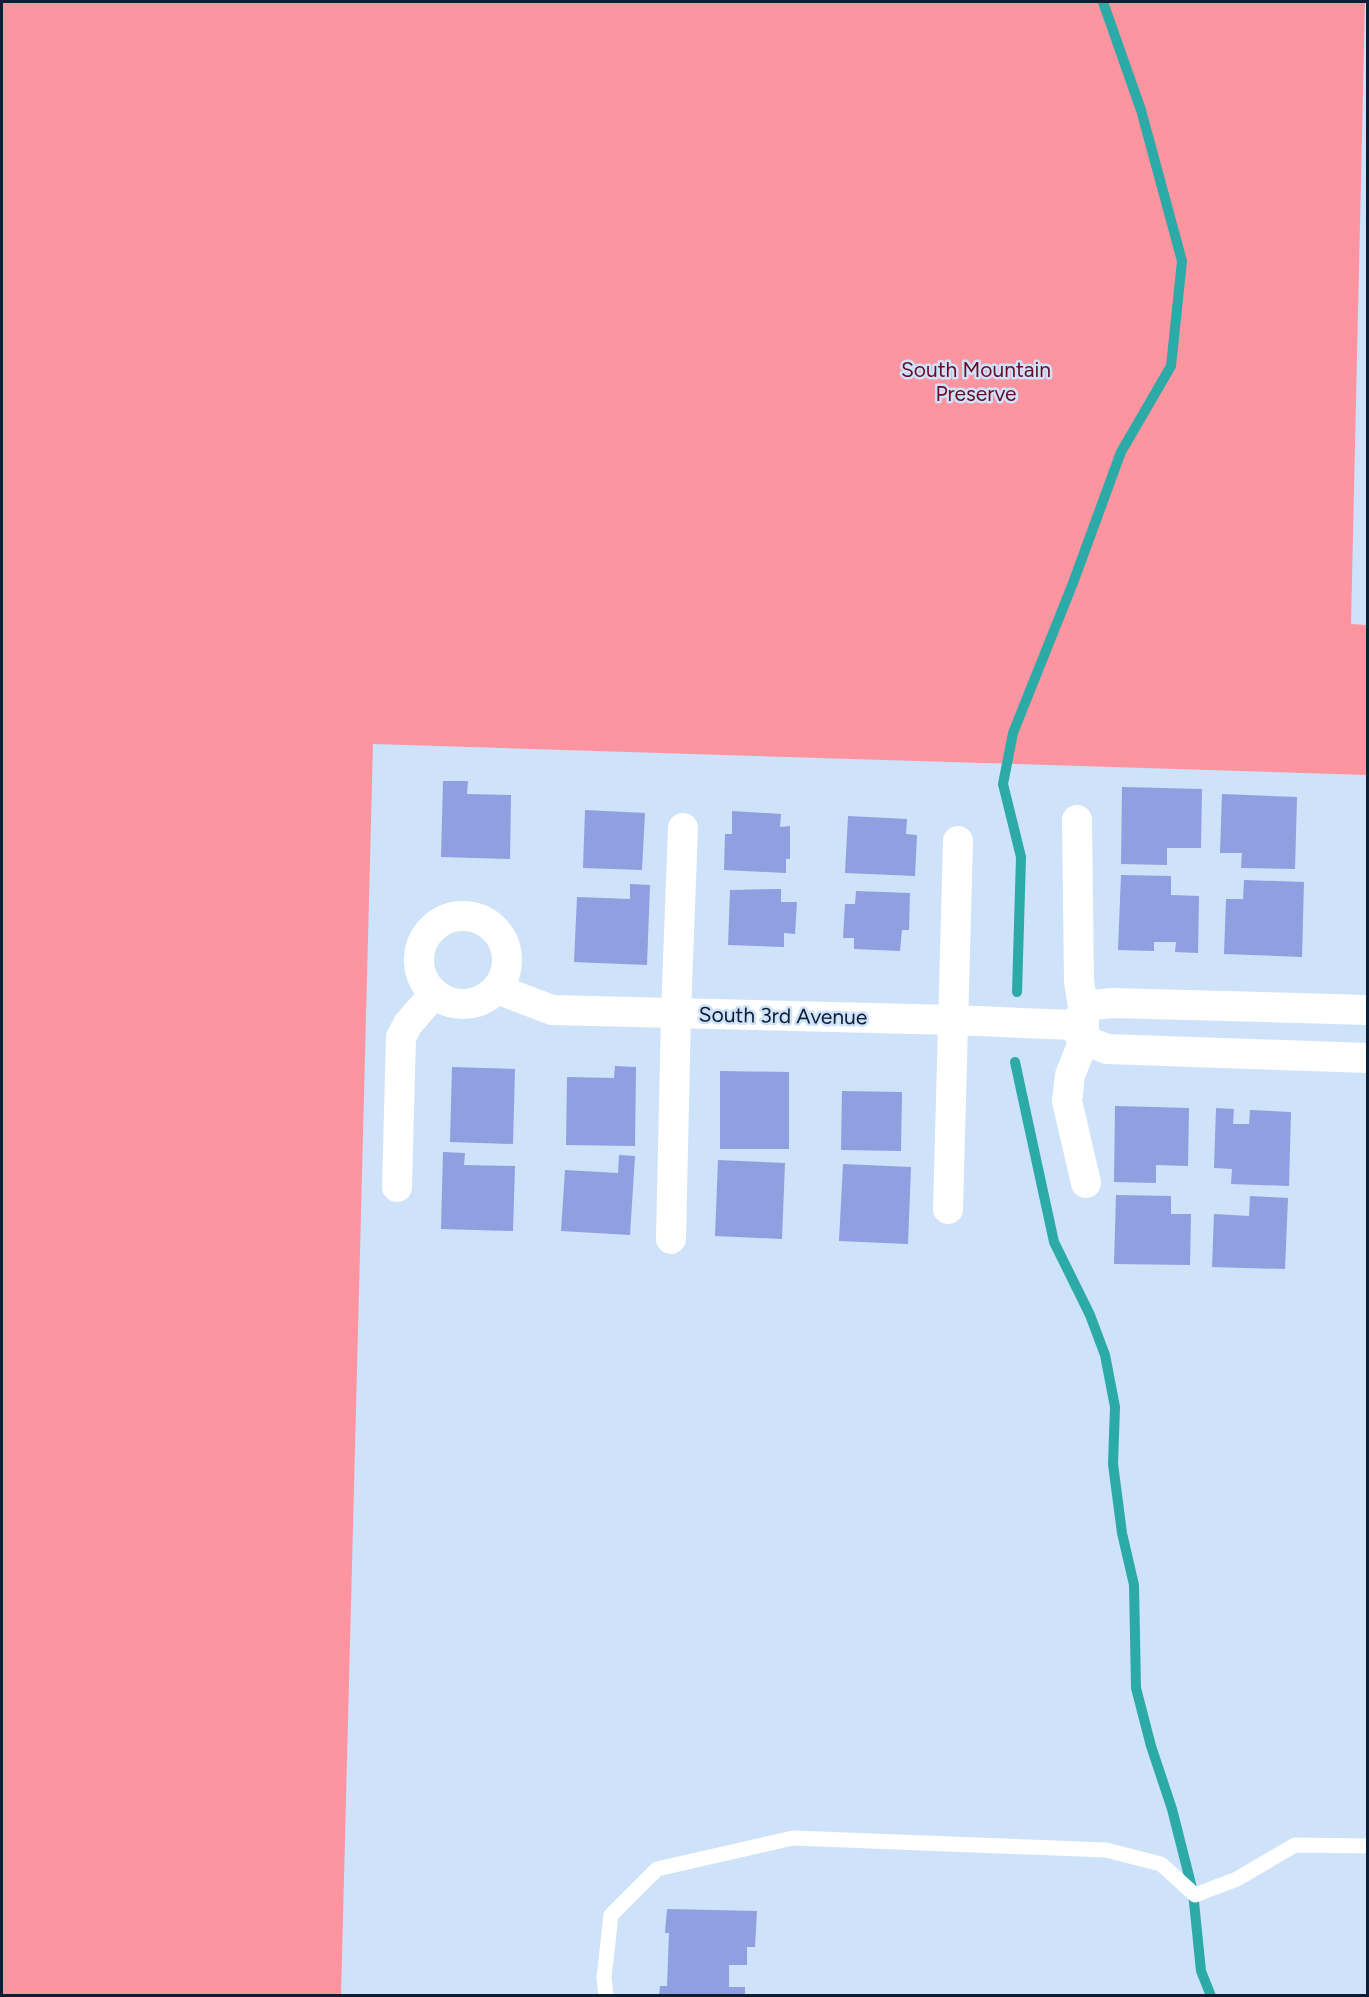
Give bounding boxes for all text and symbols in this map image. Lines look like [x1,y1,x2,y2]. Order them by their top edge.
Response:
park label: South Mountain Preserve [901,357,1051,406]
street label: South 3rd Avenue [698,1002,868,1029]

